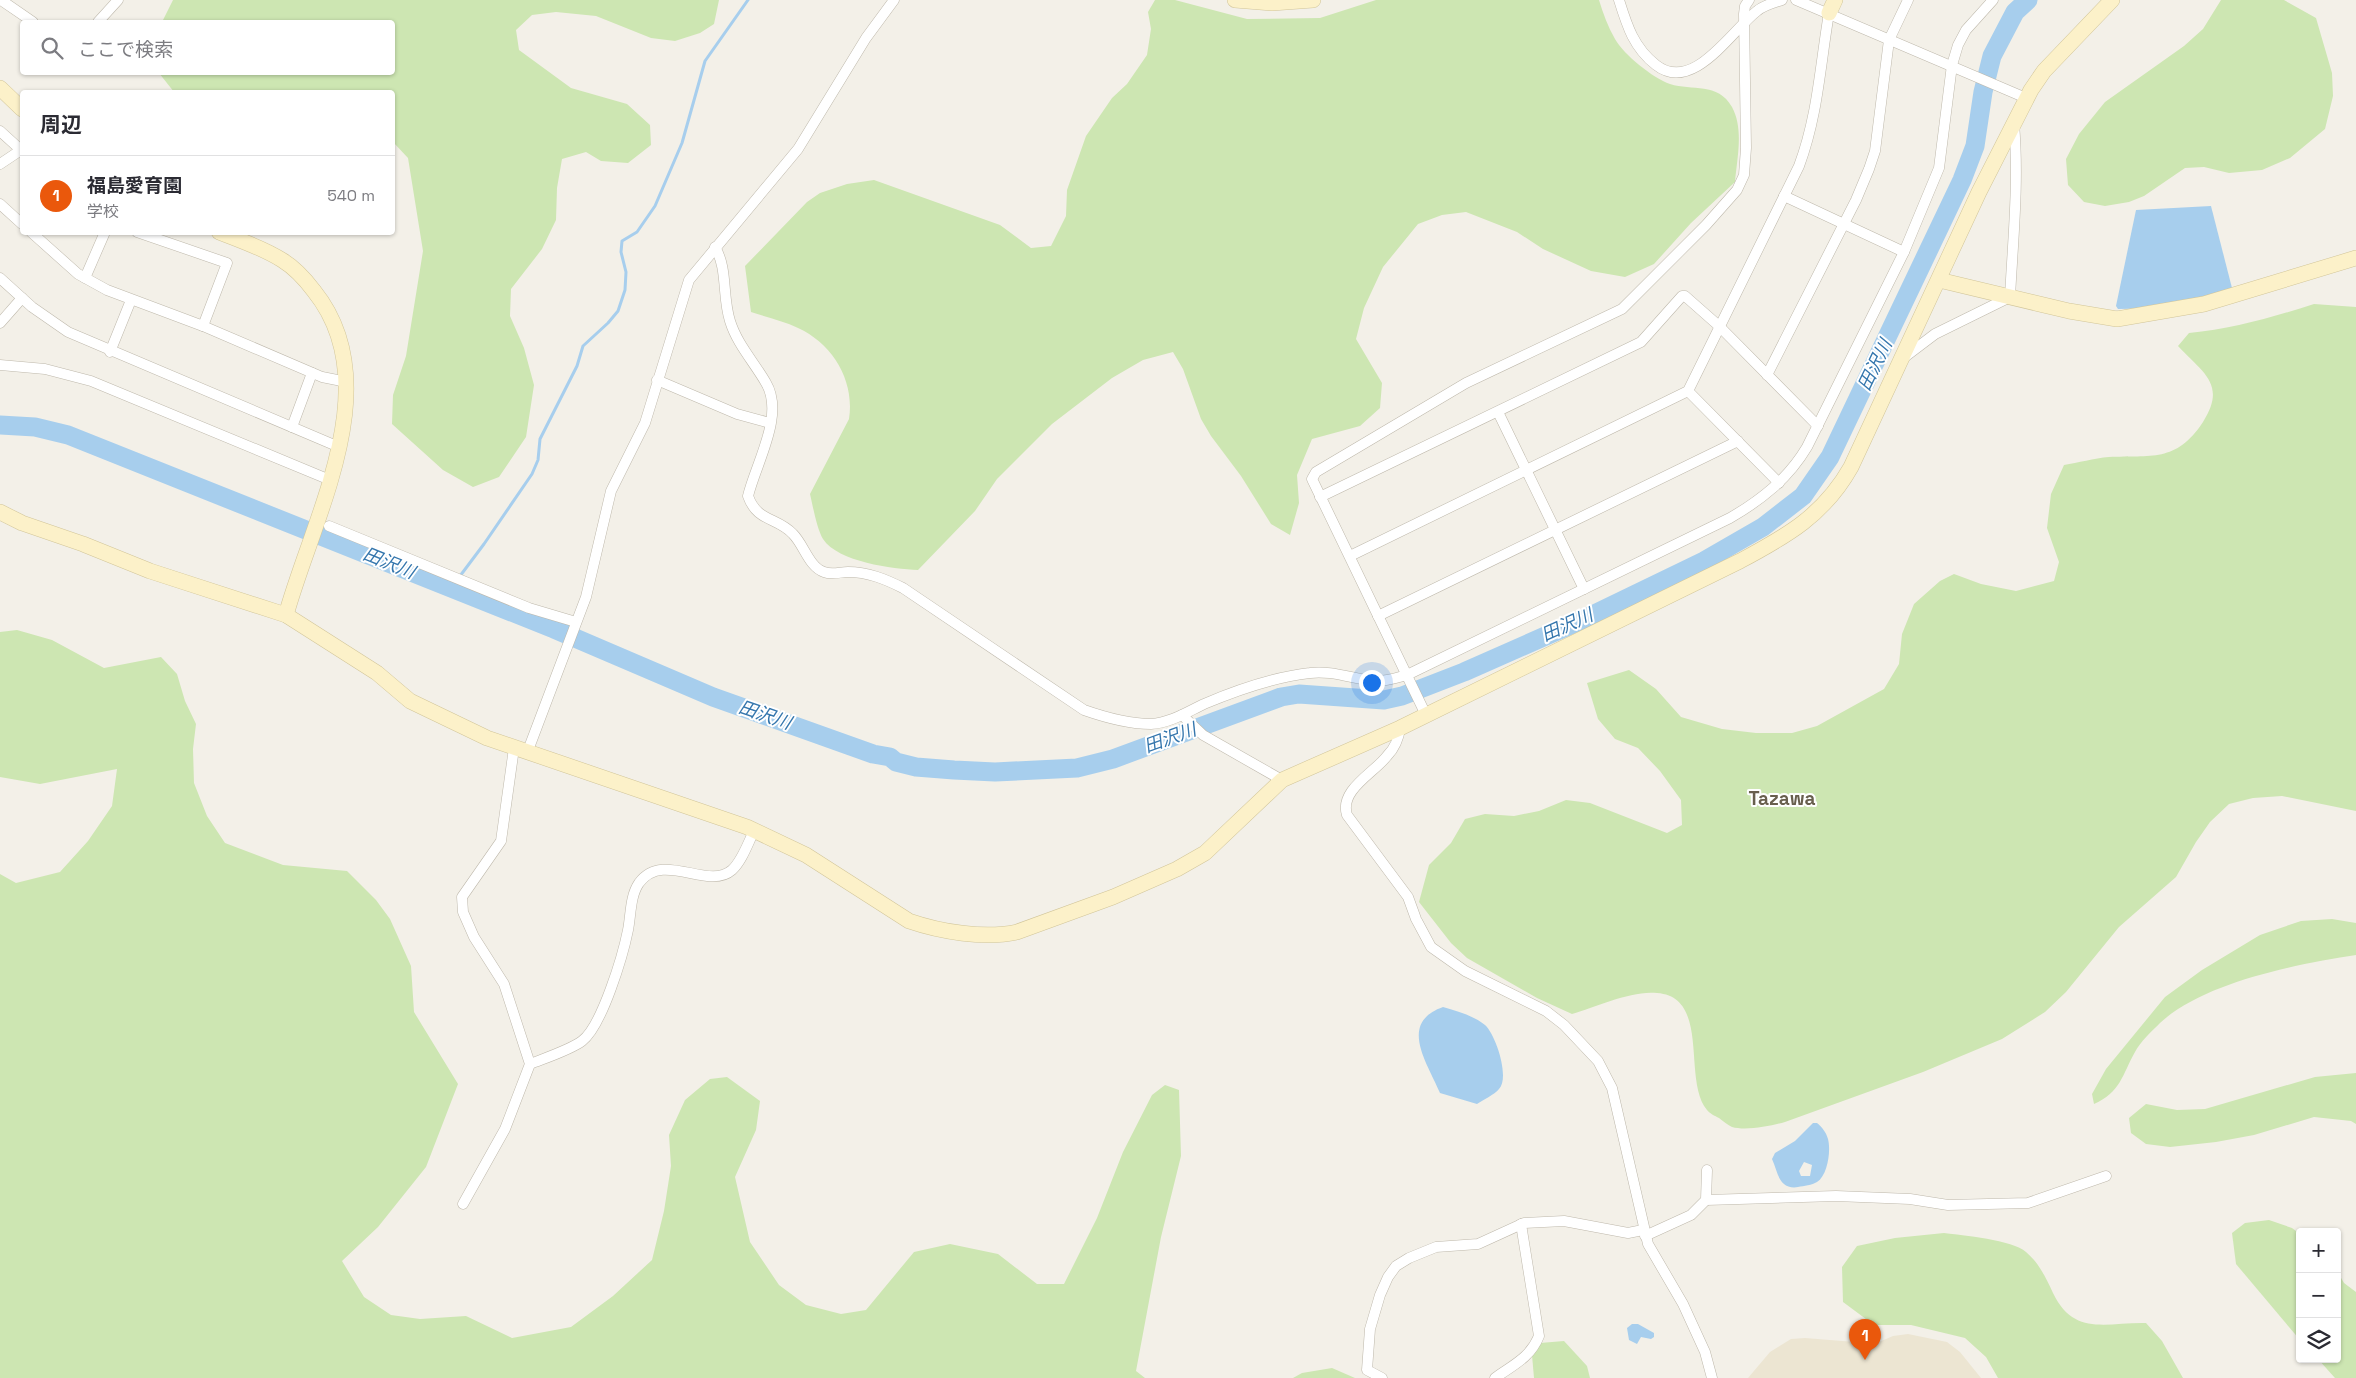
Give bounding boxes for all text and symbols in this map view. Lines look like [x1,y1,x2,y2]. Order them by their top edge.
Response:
search box [20,20,395,75]
icon: search [38,34,66,62]
text: ここで検索 [78,37,173,62]
text: 周辺 [40,111,82,138]
text: 福島愛育園 [87,173,182,198]
text: 1 [52,185,60,206]
text: 540 m [327,185,375,206]
text: 学校 [87,201,119,222]
water label: 田沢川 [1852,334,1898,394]
water label: 田沢川 [360,542,420,584]
water label: 田沢川 [1537,602,1598,646]
your location [1359,670,1385,696]
water label: 田沢川 [736,695,796,735]
water label: 田沢川 [1141,717,1201,758]
district label: Tazawa [1748,786,1816,811]
map controls [2296,1228,2341,1363]
button: + [2296,1228,2341,1273]
button: − [2296,1273,2341,1318]
button: layers [2296,1318,2341,1363]
pin: 1 [1849,1319,1881,1360]

